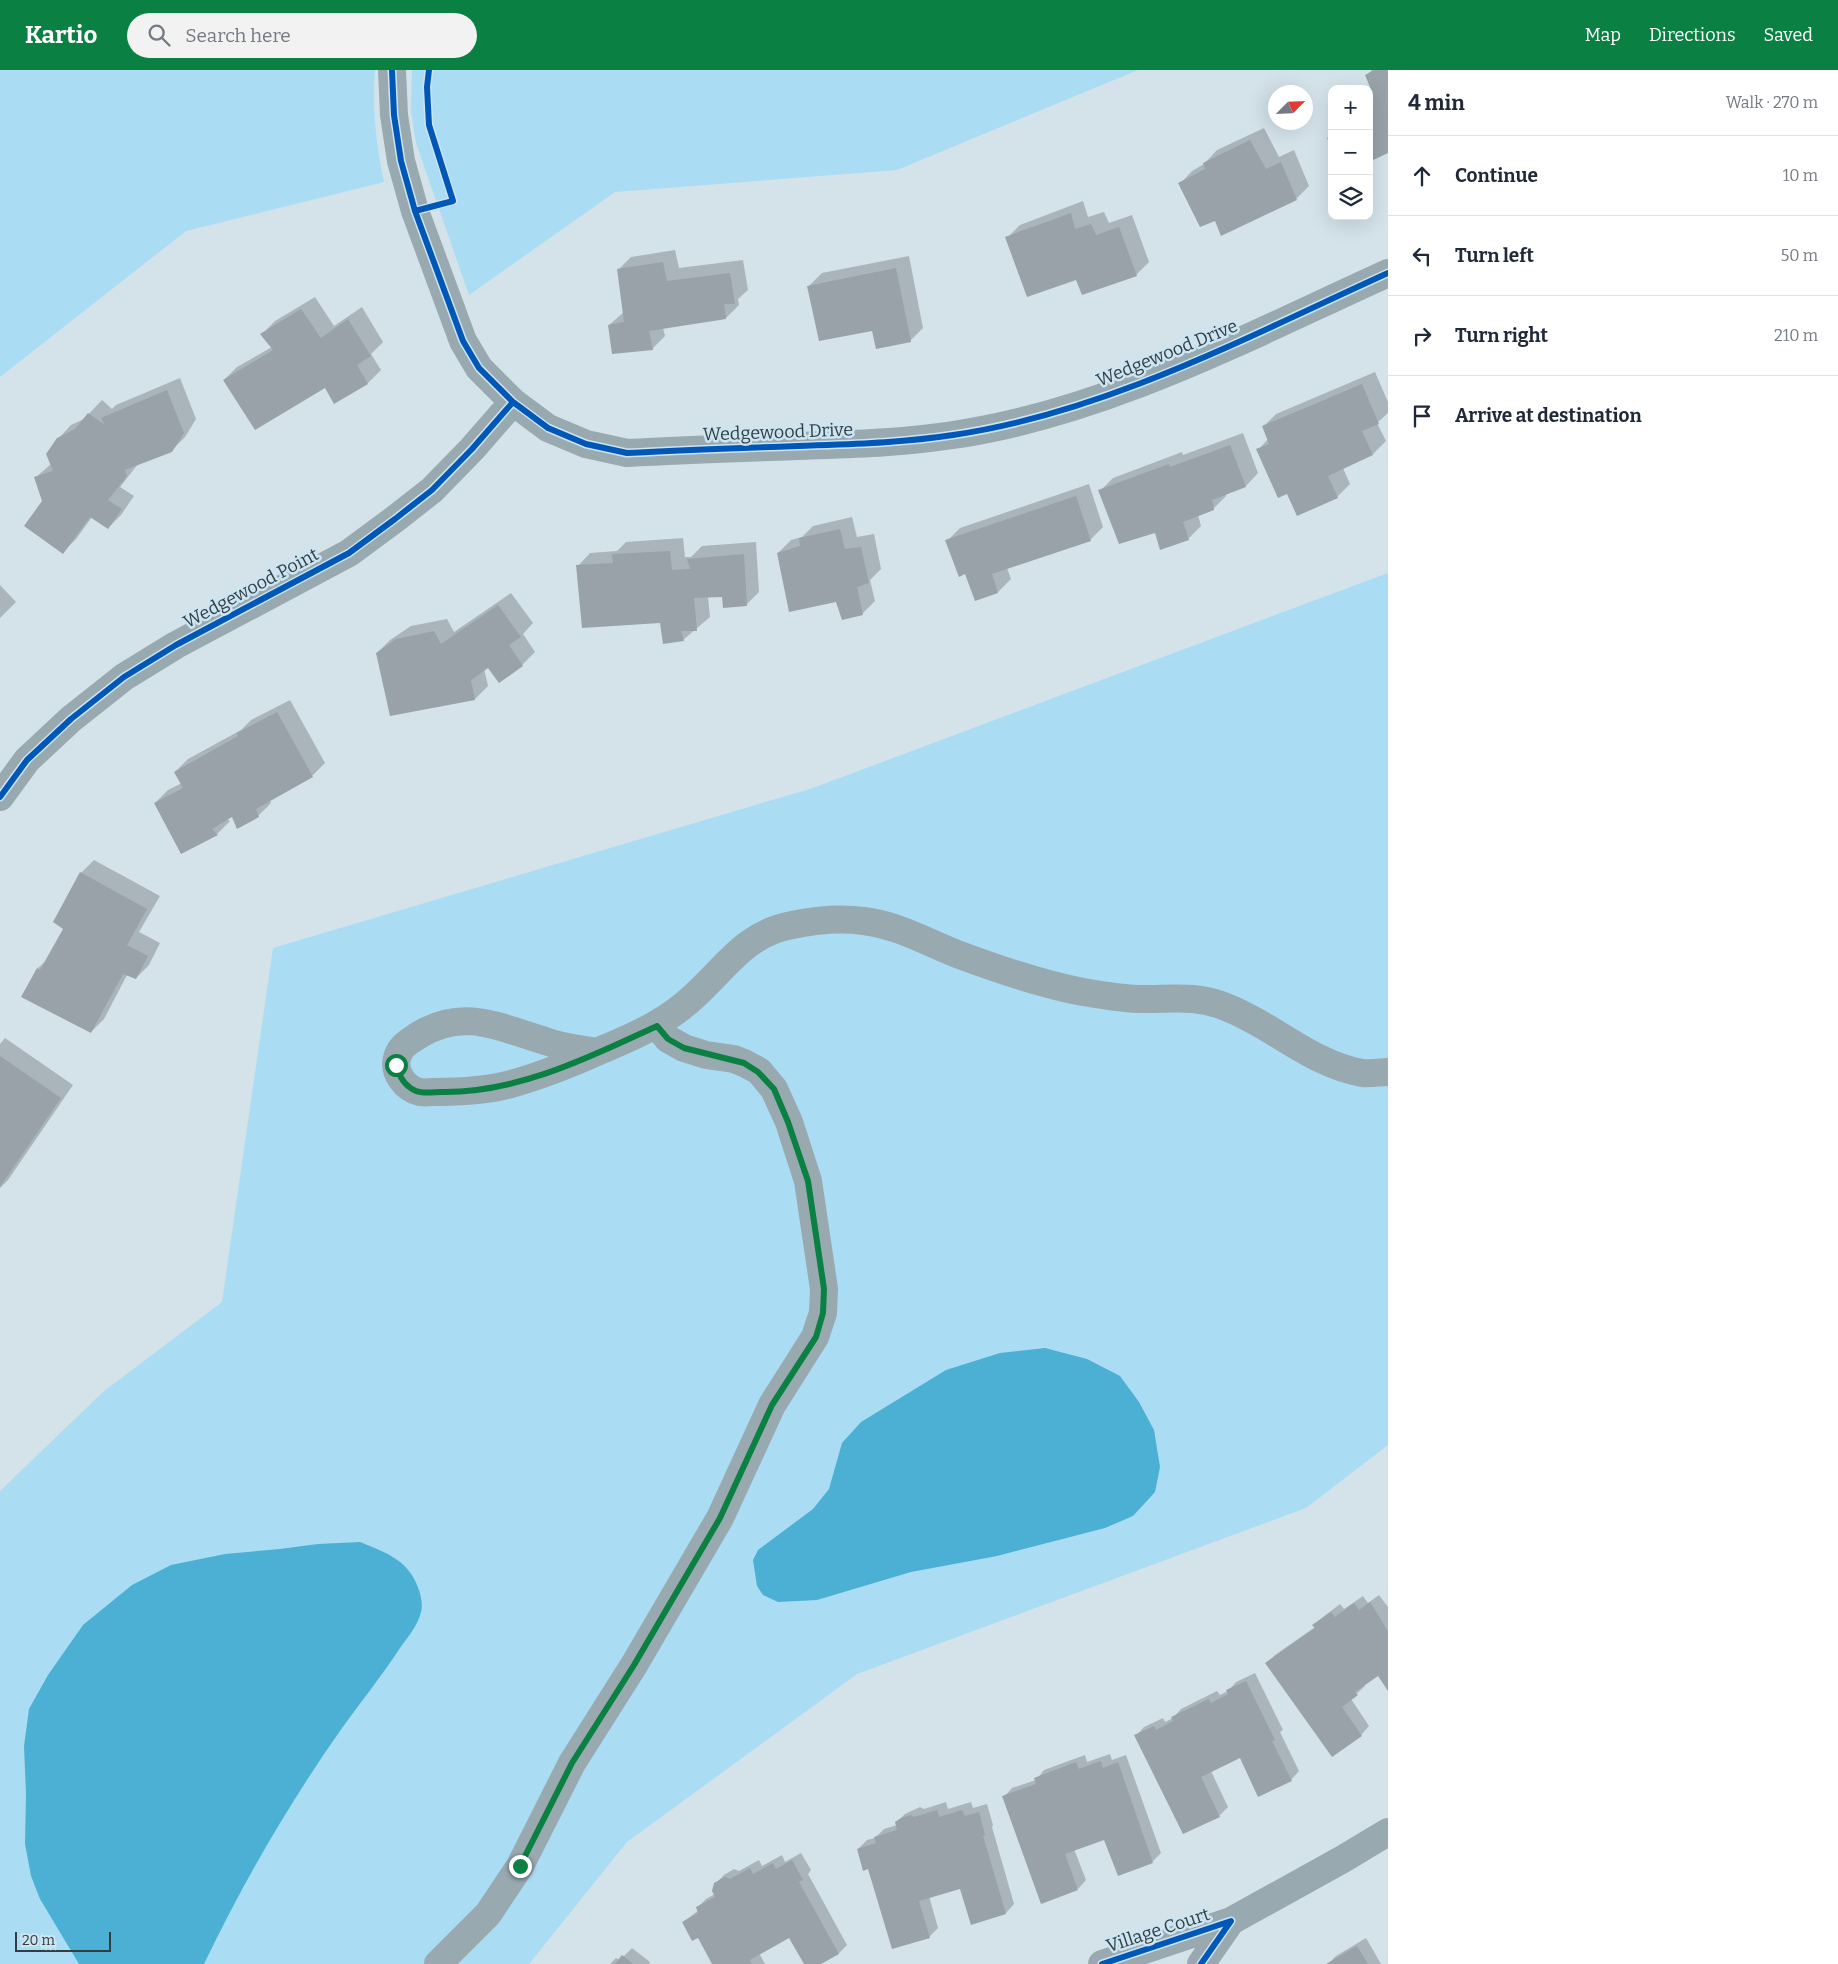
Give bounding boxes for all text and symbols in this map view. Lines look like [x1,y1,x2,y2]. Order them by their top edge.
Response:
search box [127,13,477,58]
text: Kartio [25,21,97,49]
icon: search [145,21,173,49]
text: Search here [185,24,291,47]
text: Map [1585,24,1621,46]
text: Directions [1649,24,1736,46]
text: Saved [1764,24,1813,46]
north arrow [1268,85,1313,130]
map controls [1328,85,1373,220]
button: + [1328,85,1373,130]
text: 4 min [1408,90,1465,116]
text: Walk · 270 m [1726,93,1818,112]
button: − [1328,130,1373,175]
icon: ahead [1408,162,1436,190]
text: Continue [1455,164,1538,187]
text: 10 m [1783,166,1818,185]
button: layers [1328,175,1373,220]
icon: left [1408,242,1436,270]
text: Turn left [1455,244,1534,267]
text: 50 m [1781,246,1818,265]
street label: Wedgewood Drive [1093,315,1241,391]
icon: right [1408,322,1436,350]
text: Turn right [1455,324,1548,347]
text: 210 m [1774,326,1818,345]
icon: arrive [1408,402,1436,430]
text: Arrive at destination [1455,404,1642,427]
street label: Wedgewood Drive [702,418,854,446]
street label: Wedgewood Point [180,543,323,633]
route start [385,1054,408,1077]
route end [509,1855,532,1878]
street label: Village Court [1104,1903,1213,1957]
scale bar [15,1929,111,1952]
text: 20 m [22,1932,55,1949]

